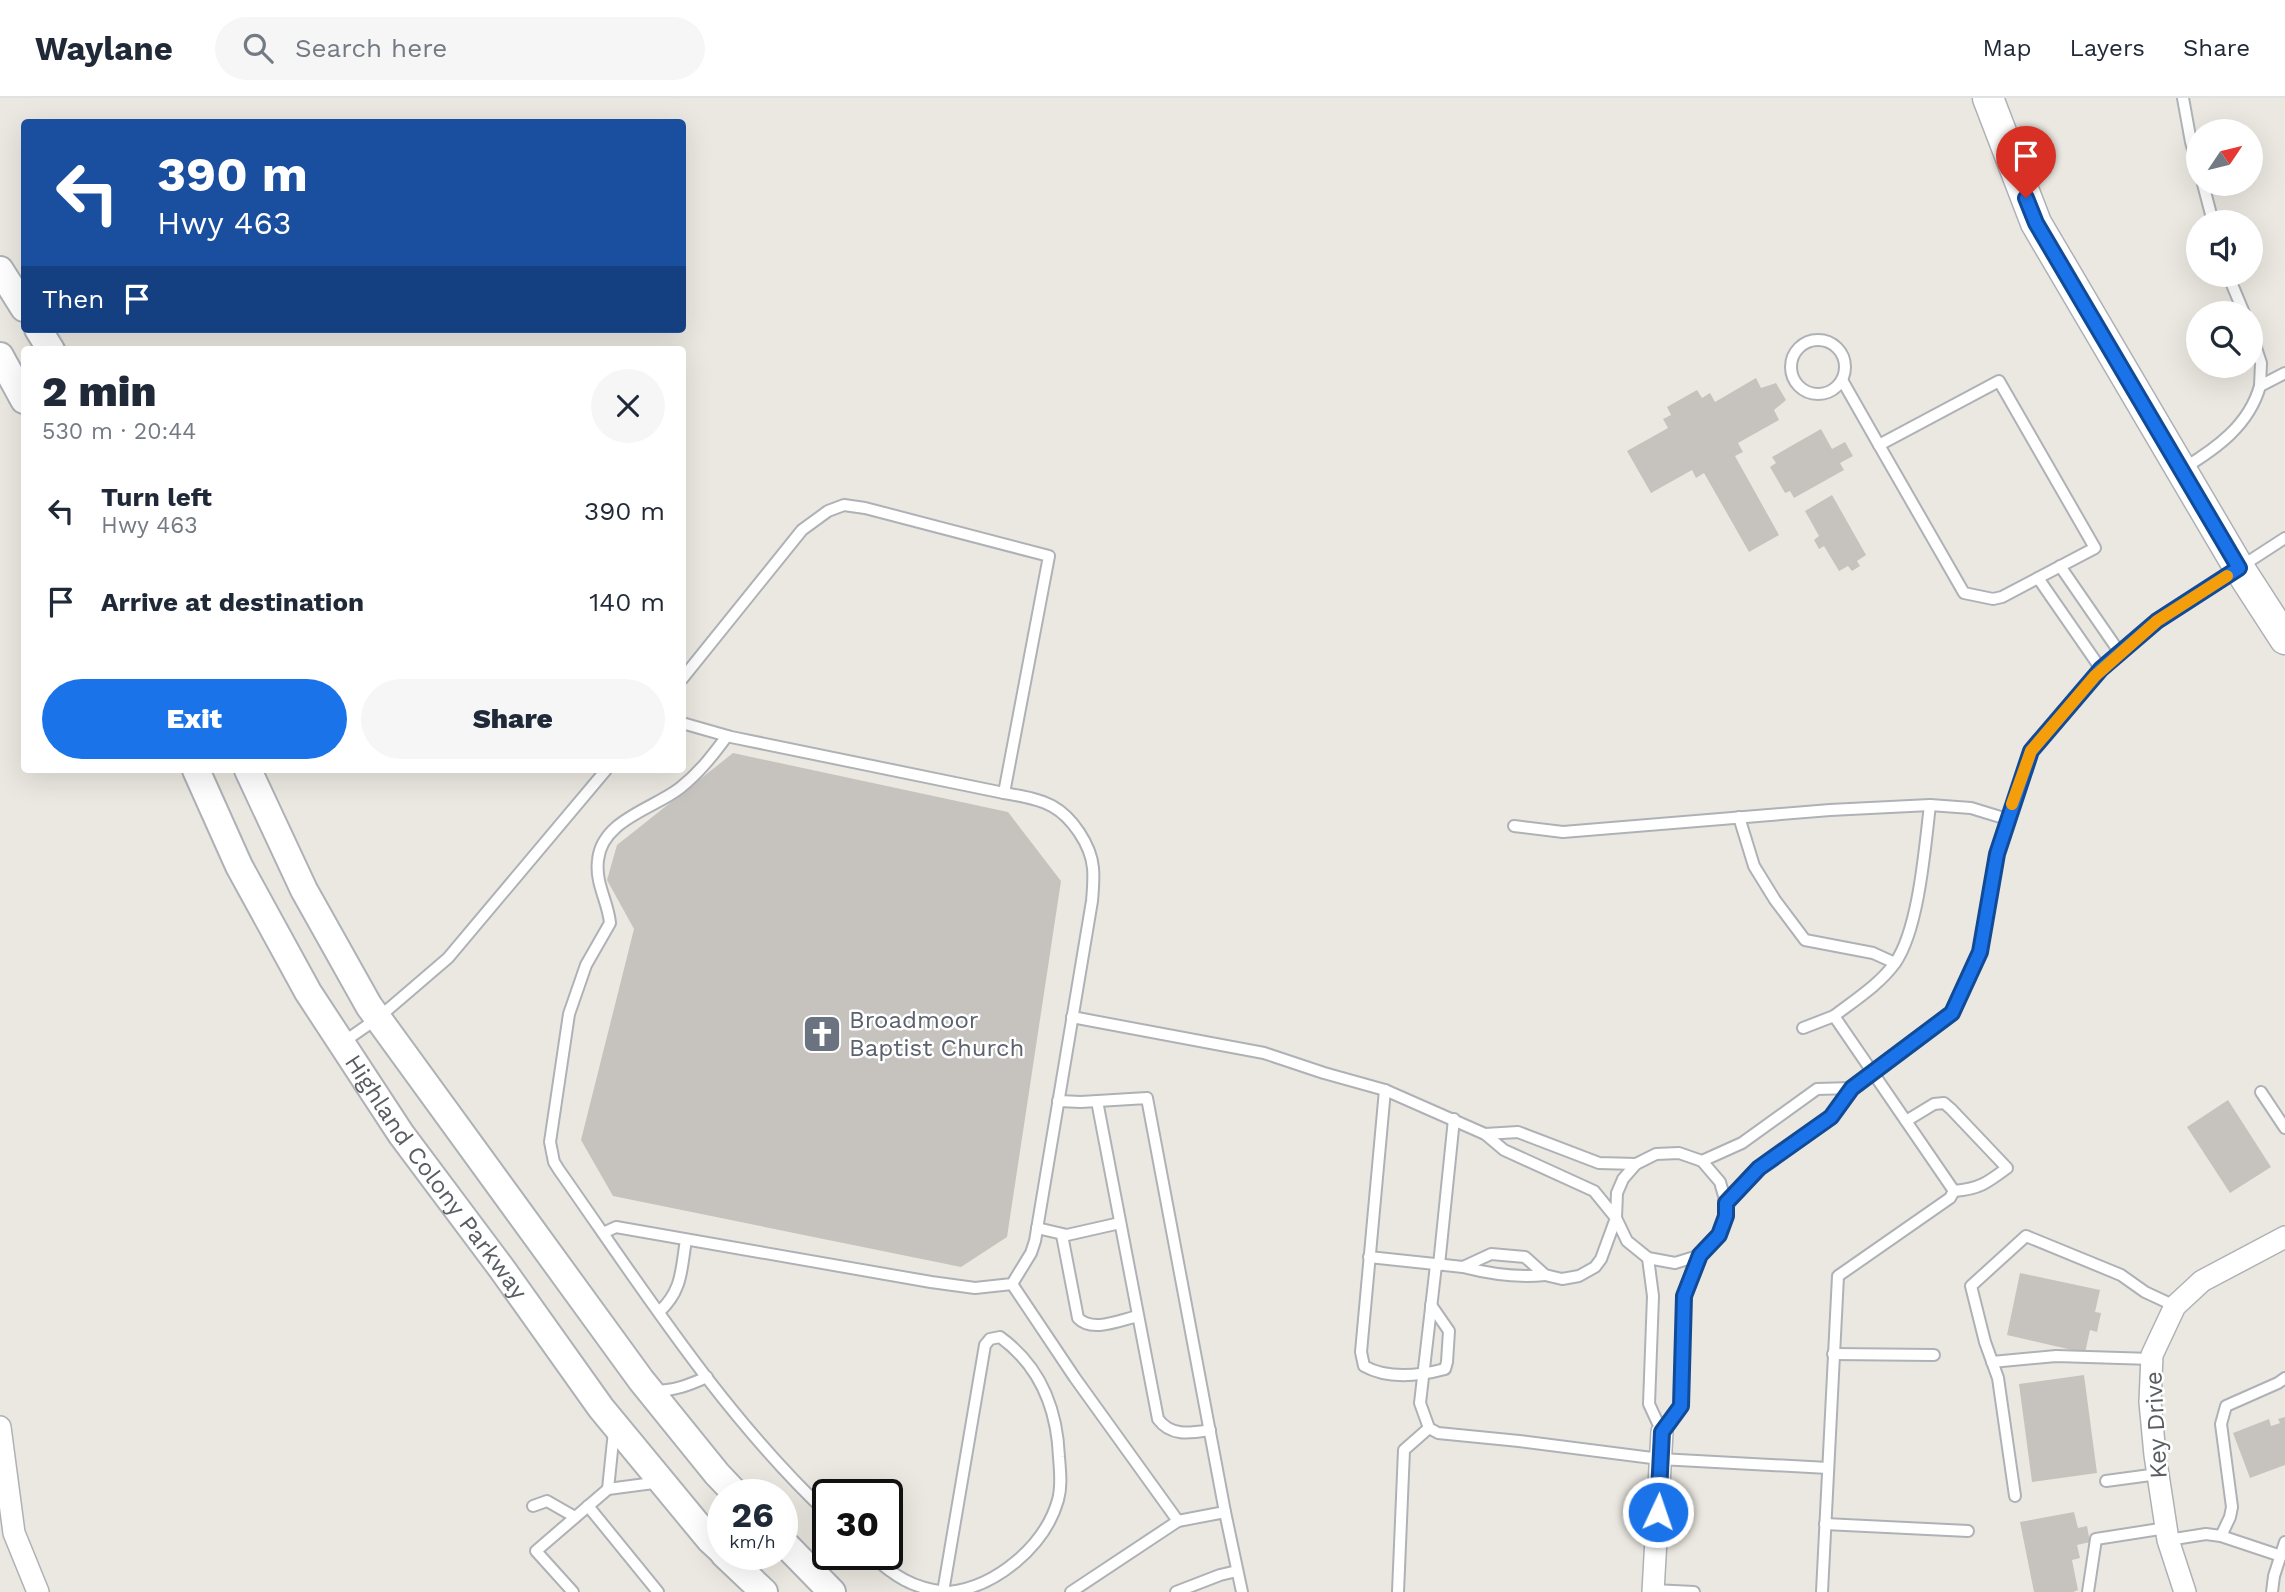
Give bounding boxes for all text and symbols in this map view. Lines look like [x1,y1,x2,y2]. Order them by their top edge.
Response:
search box [215,17,705,80]
text: Waylane [35,29,173,68]
icon: search [239,29,277,67]
text: Search here [295,33,447,63]
text: Map [1983,34,2031,62]
text: Layers [2069,34,2145,62]
text: Share [2183,34,2250,62]
north arrow [2186,119,2263,196]
map controls [2186,119,2263,378]
pin [1996,126,2056,198]
icon: arrive [2007,137,2045,175]
text: 390 m [157,145,308,203]
icon: left [42,147,133,238]
text: Hwy 463 [157,204,292,242]
button: sound [2186,210,2263,287]
icon: arrive [118,280,156,318]
text: Then [42,284,104,314]
button: search [2186,301,2263,378]
text: 2 min [42,367,156,416]
button: close [591,369,665,443]
text: 530 m · 20:44 [42,418,196,445]
text: Turn left [101,482,212,512]
icon: left [42,492,80,530]
text: 390 m [584,496,665,526]
text: Hwy 463 [101,512,198,539]
icon: arrive [42,583,80,621]
text: Arrive at destination [101,587,364,617]
text: 140 m [589,587,665,617]
button: Exit [42,679,347,759]
button: Share [361,679,665,759]
place label: Broadmoor Baptist Church [849,1006,1024,1062]
church icon: Broadmoor Baptist Church [801,1013,843,1055]
street label: Highland Colony Parkway [339,1049,534,1305]
street label: Key Drive [2139,1371,2173,1479]
position arrow [1621,1475,1695,1549]
speed limit sign: 30 [812,1479,903,1570]
text: 26 [731,1494,774,1536]
text: km/h [729,1531,776,1552]

